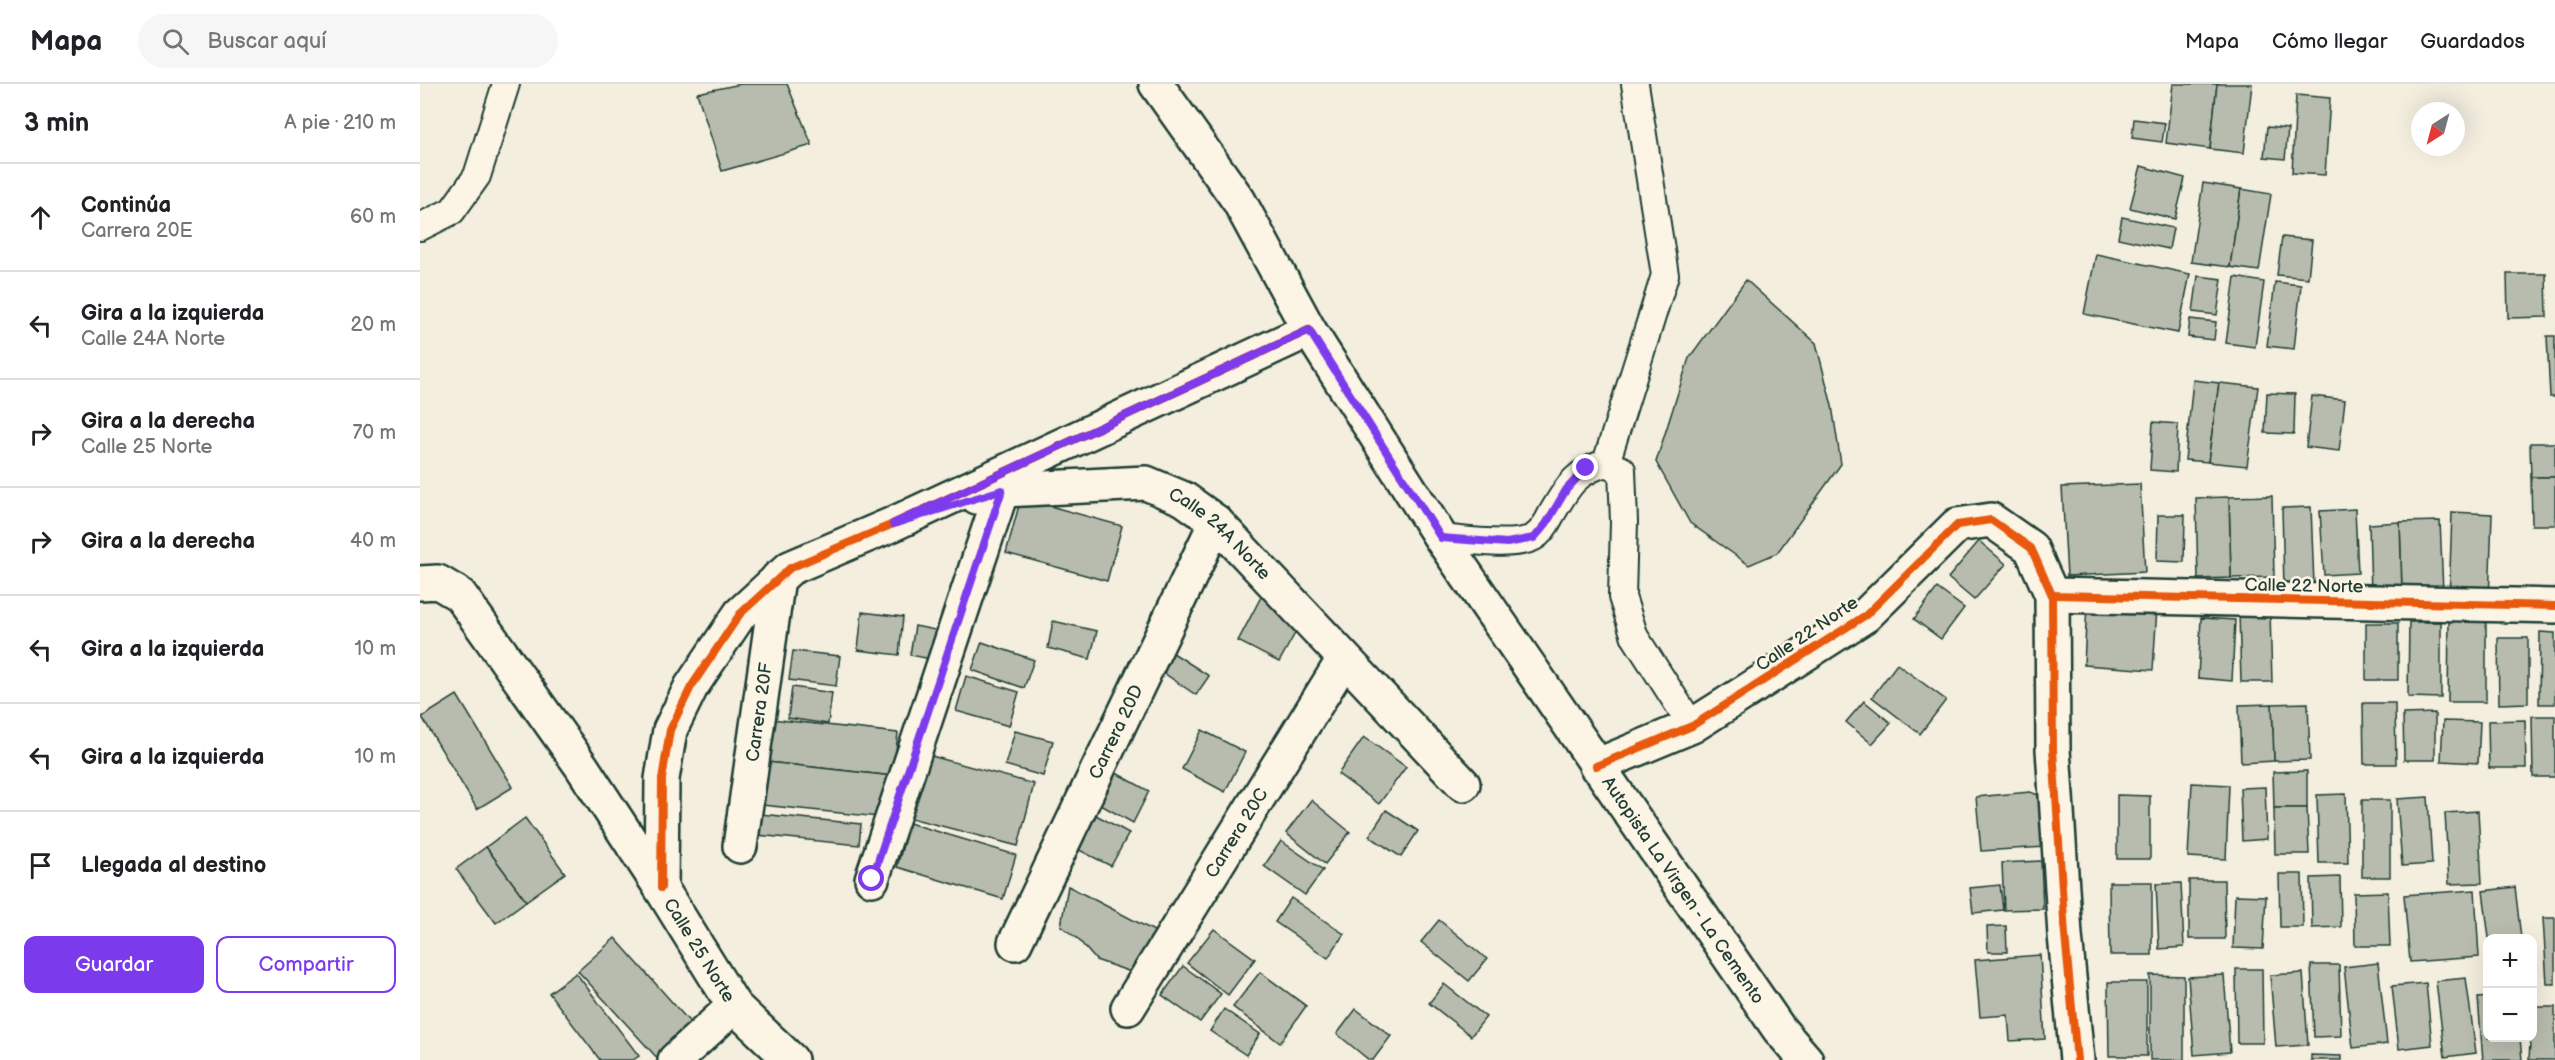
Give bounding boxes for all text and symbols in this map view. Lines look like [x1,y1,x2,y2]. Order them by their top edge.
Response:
search box [138,14,558,68]
text: Mapa [30,25,102,58]
icon: search [159,25,192,58]
text: Buscar aquí [207,28,326,55]
text: Mapa [2185,29,2239,54]
text: Cómo llegar [2272,29,2387,54]
text: Guardados [2420,29,2525,54]
north arrow [2411,102,2465,156]
text: 3 min [24,108,89,139]
text: A pie · 210 m [284,111,396,135]
text: Continúa [81,192,171,219]
icon: ahead [24,201,57,234]
text: 60 m [350,205,396,229]
text: Carrera 20E [81,219,193,243]
text: Gira a la izquierda [81,300,265,327]
icon: left [24,309,57,342]
text: 20 m [351,313,396,337]
text: Calle 24A Norte [81,327,225,351]
text: Gira a la derecha [81,408,255,435]
icon: right [24,417,57,450]
text: 70 m [352,421,396,445]
text: Calle 25 Norte [81,435,212,459]
route end [1572,454,1598,480]
street label: Calle 24A Norte [1166,483,1275,584]
icon: right [24,525,57,558]
text: Gira a la derecha [81,528,255,555]
text: 40 m [350,529,396,553]
street label: Calle 22 Norte [2245,574,2364,598]
street label: Calle 22 Norte [1752,592,1862,676]
icon: left [24,633,57,666]
text: Gira a la izquierda [81,636,265,663]
text: 10 m [355,637,396,661]
street label: Carrera 20F [742,661,776,763]
street label: Carrera 20D [1084,681,1147,782]
icon: left [24,741,57,774]
text: Gira a la izquierda [81,744,265,771]
text: 10 m [355,745,396,769]
street label: Autopista La Virgen - La Cemento [1598,772,1769,1008]
street label: Carrera 20C [1201,784,1272,882]
icon: arrive [24,849,57,882]
text: Llegada al destino [81,852,266,879]
route start [858,865,884,891]
street label: Calle 25 Norte [659,894,740,1006]
map controls [2483,934,2537,1042]
button: + [2483,934,2537,988]
button: Guardar [24,936,204,993]
button: Compartir [216,936,396,993]
button: − [2483,988,2537,1042]

